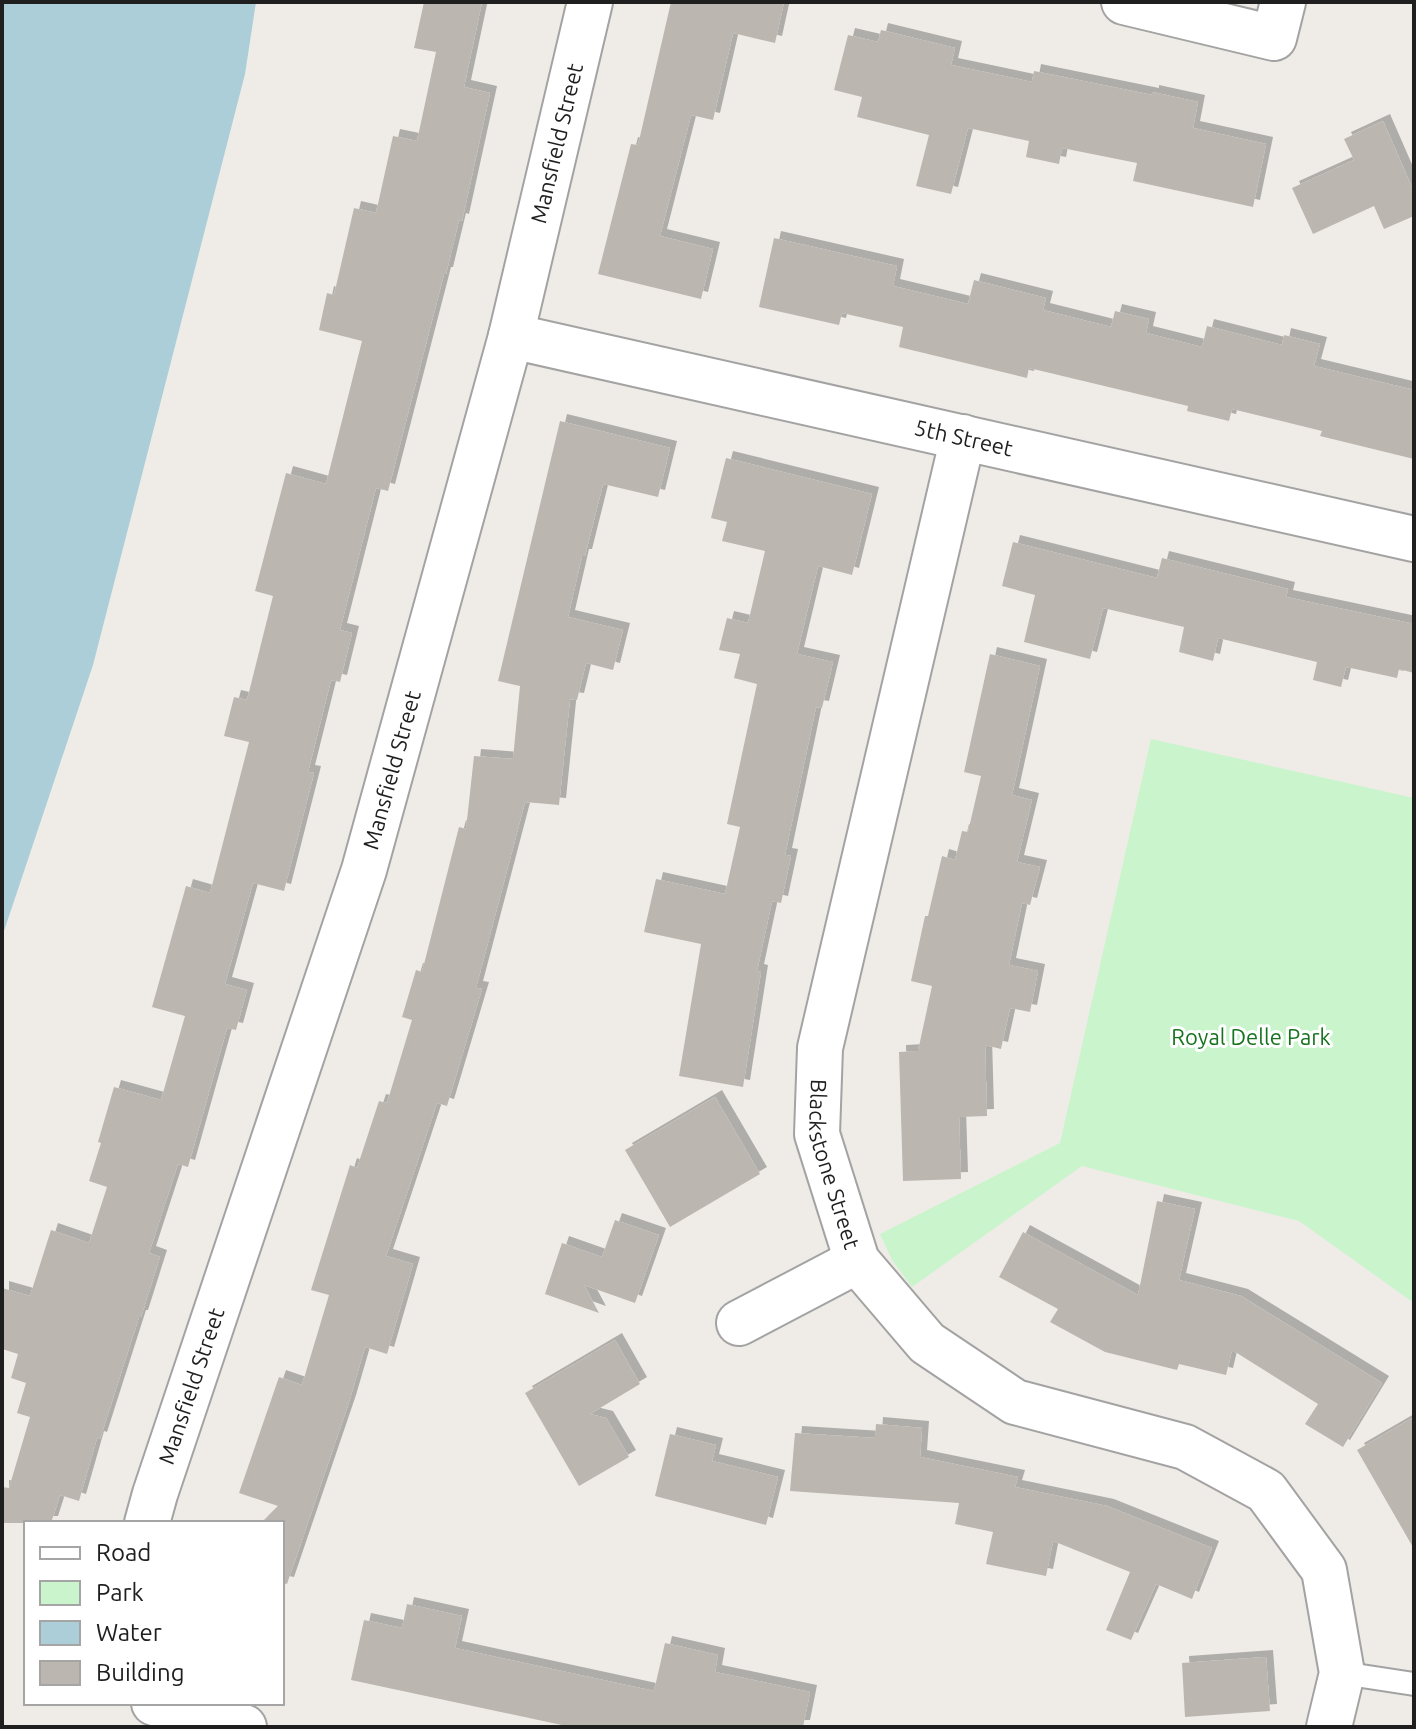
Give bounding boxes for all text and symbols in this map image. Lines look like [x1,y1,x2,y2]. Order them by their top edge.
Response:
street label: Mansfield Street [525,60,587,226]
street label: 5th Street [912,414,1016,461]
street label: Mansfield Street [357,687,425,852]
park label: Royal Delle Park [1171,1024,1331,1049]
street label: Blackstone Street [805,1079,865,1252]
street label: Mansfield Street [153,1304,229,1467]
legend [24,1521,284,1705]
text: Road [96,1539,151,1566]
text: Park [96,1579,144,1606]
text: Water [96,1619,162,1646]
text: Building [96,1659,184,1686]

